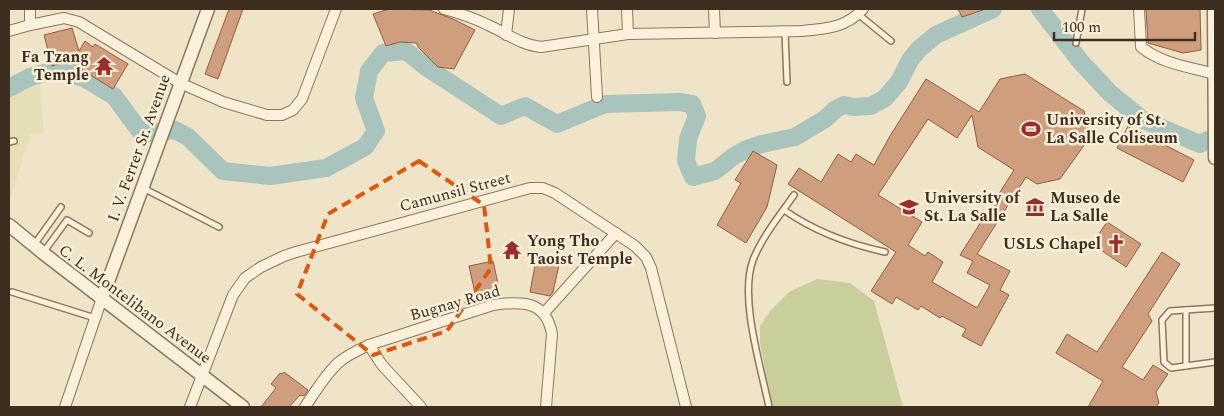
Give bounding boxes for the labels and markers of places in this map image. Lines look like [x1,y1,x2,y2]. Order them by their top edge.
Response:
place label: Fa Tzang Temple [21,45,89,87]
temple icon: Fa Tzang Temple [93,55,115,77]
place label: University of St. La Salle Coliseum [1046,108,1179,150]
sports icon: University of St. La Salle Coliseum [1020,118,1042,140]
place label: University of St. La Salle [924,186,1021,228]
place label: Museo de La Salle [1050,186,1121,228]
school or university icon: University of St. La Salle [898,196,920,218]
museum icon: Museo de La Salle [1024,196,1046,218]
place label: Yong Tho Taoist Temple [527,229,633,271]
place label: USLS Chapel [1003,232,1101,256]
church icon: USLS Chapel [1105,233,1127,255]
temple icon: Yong Tho Taoist Temple [501,239,523,261]

